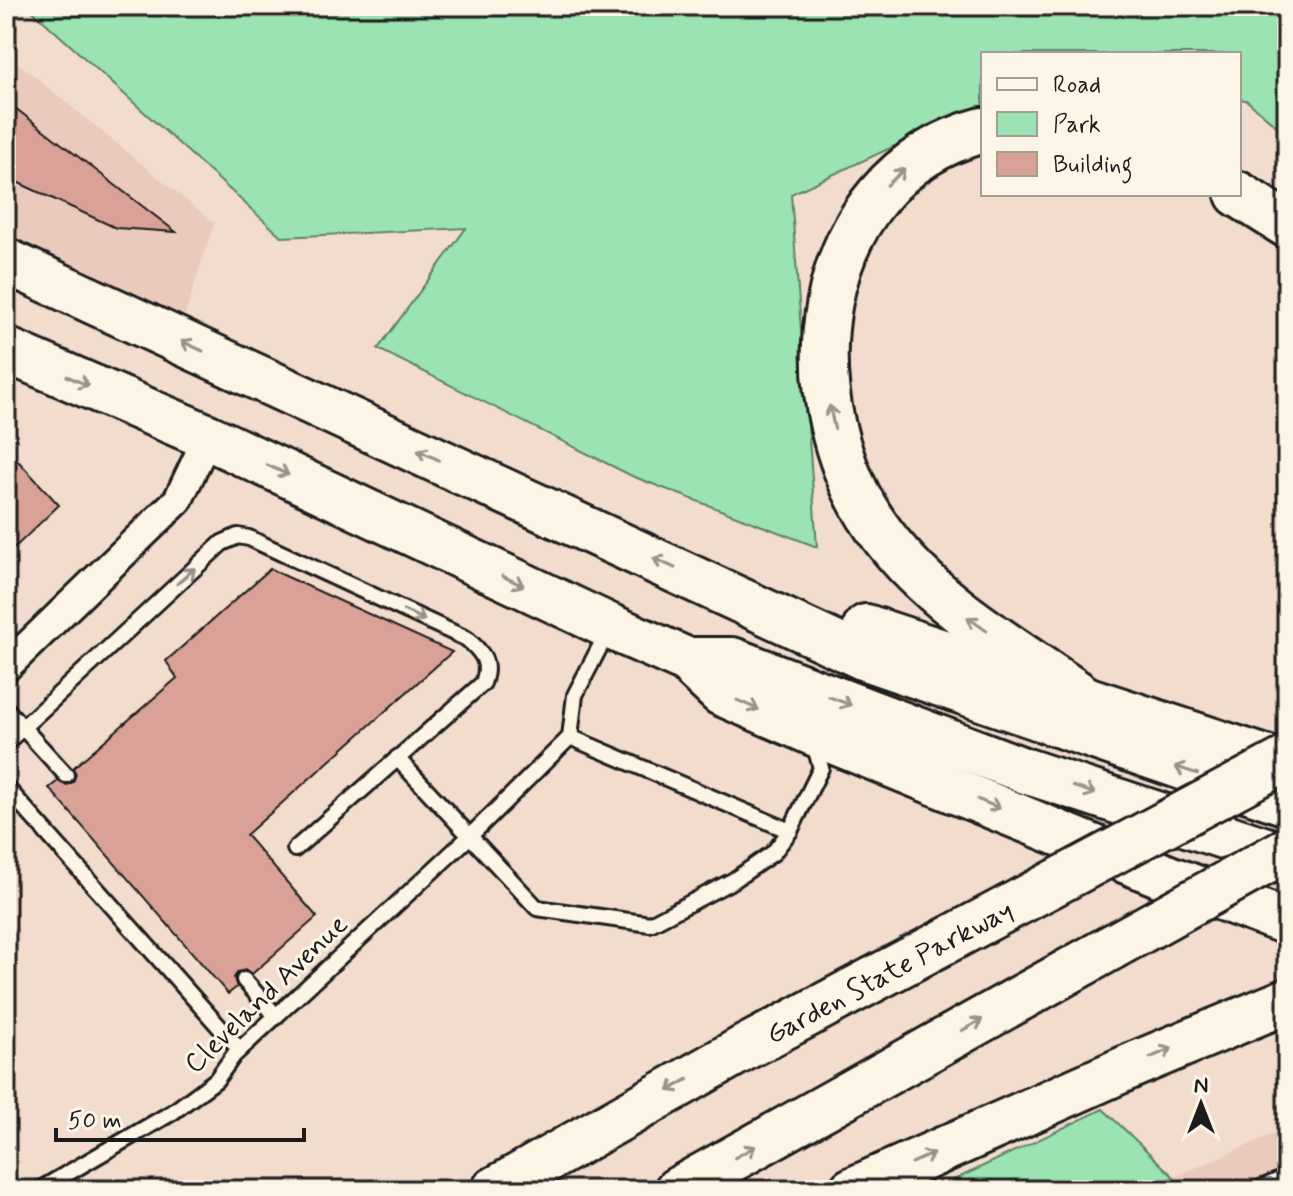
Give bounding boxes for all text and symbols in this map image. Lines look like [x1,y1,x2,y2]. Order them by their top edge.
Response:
legend [981,52,1241,196]
text: Road [1053,70,1101,101]
text: Park [1053,110,1101,141]
text: Building [1053,150,1133,184]
one-way arrow [886,167,906,186]
one-way arrow [180,338,204,353]
one-way arrow [65,374,90,389]
one-way arrow [824,404,839,430]
one-way arrow [416,447,440,462]
one-way arrow [266,463,290,478]
one-way arrow [653,555,677,570]
one-way arrow [176,566,196,585]
one-way arrow [501,574,525,589]
one-way arrow [402,608,426,623]
one-way arrow [967,616,989,632]
one-way arrow [828,695,852,709]
one-way arrow [736,698,760,713]
one-way arrow [1174,761,1199,776]
one-way arrow [1072,784,1097,799]
one-way arrow [976,798,1001,813]
street label: Garden State Parkway [760,892,1020,1054]
street label: Cleveland Avenue [177,907,357,1082]
one-way arrow [959,1017,983,1032]
one-way arrow [1148,1045,1173,1060]
north arrow [1161,1064,1241,1144]
text: N [1194,1072,1208,1100]
one-way arrow [667,1077,690,1093]
scale bar [56,1092,304,1142]
text: 50 m [68,1106,122,1137]
one-way arrow [733,1144,756,1160]
one-way arrow [911,1150,935,1165]

